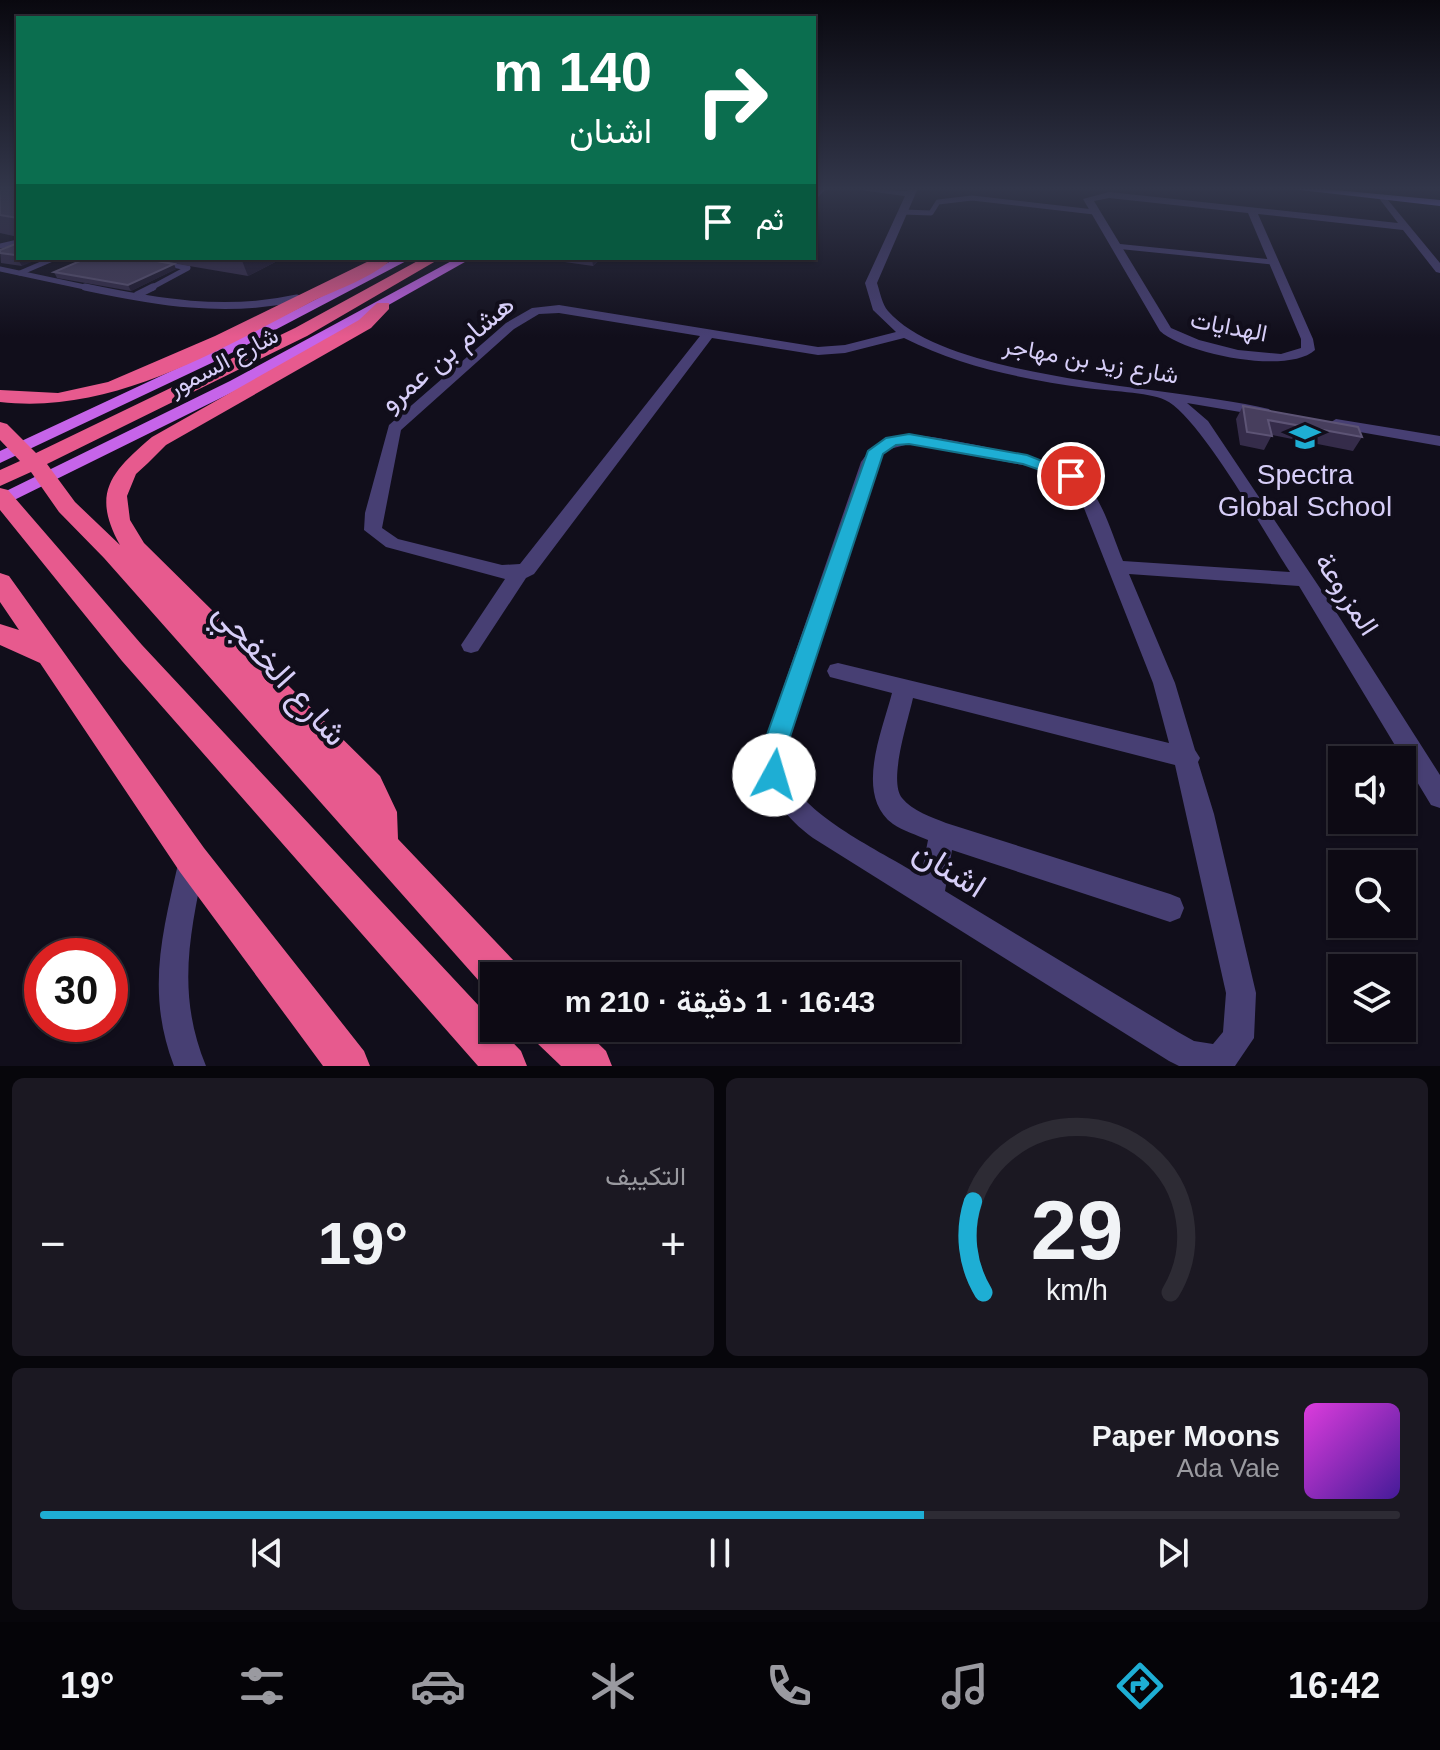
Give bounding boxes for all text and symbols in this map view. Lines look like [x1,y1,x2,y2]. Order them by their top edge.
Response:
text: 140 m [493,40,652,103]
icon: right [680,48,784,152]
text: اشنان [569,110,652,151]
icon: arrive [696,200,740,244]
text: ثم [756,203,784,236]
street label: هشام بن عمرو [374,288,522,420]
street label: الهدايات [1188,305,1270,349]
street label: شارع السمور [163,321,284,404]
street label: شارع زيد بن مهاجر [1000,331,1181,392]
school or university icon: Spectra Global School [1288,420,1322,454]
pin [1037,442,1105,510]
icon: arrive [1049,454,1093,498]
place label: Spectra Global School [1218,459,1392,522]
street label: المزروعة [1307,547,1385,642]
street label: شارع الخفجي [200,593,356,759]
position arrow [732,733,816,817]
map controls [1328,746,1416,1042]
button: sound [1328,746,1416,834]
street label: اشنان [907,831,993,905]
button: search [1328,850,1416,938]
speed limit sign: 30 [24,938,128,1042]
button: layers [1328,954,1416,1042]
text: 16:43 · 1 دقيقة · 210 m [565,985,875,1018]
text: التكييف [605,1161,686,1191]
text: 29 [1031,1184,1123,1277]
text: 19° [318,1210,408,1277]
text: − [40,1219,66,1268]
text: + [660,1219,686,1268]
text: km/h [1046,1274,1108,1306]
text: Paper Moons [1092,1419,1280,1452]
text: Ada Vale [1176,1453,1280,1483]
icon: previous [245,1531,289,1575]
icon: pause [698,1531,742,1575]
icon: next [1151,1531,1195,1575]
icon: filters [234,1658,290,1714]
icon: car [410,1658,466,1714]
icon: climate [585,1658,641,1714]
icon: phone [761,1658,817,1714]
icon: music [937,1658,993,1714]
icon: directions [1112,1658,1168,1714]
text: 19° [60,1665,114,1706]
text: 16:42 [1288,1665,1380,1706]

